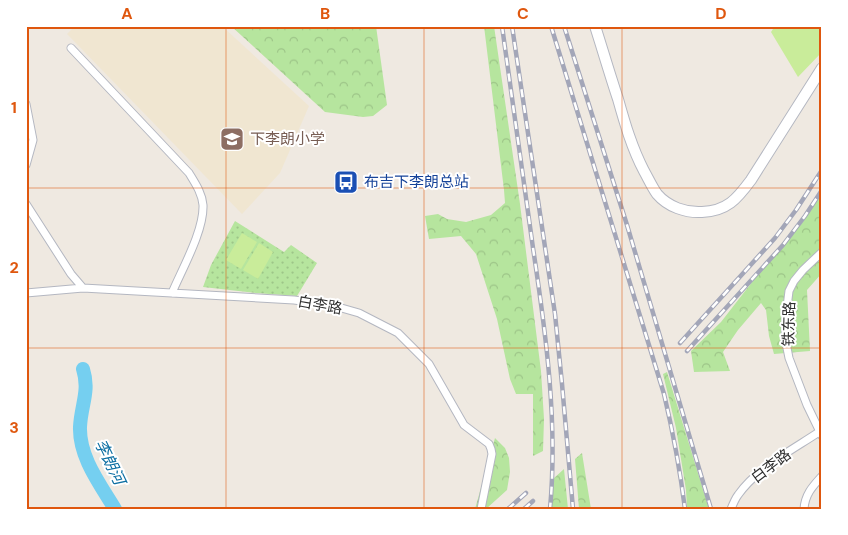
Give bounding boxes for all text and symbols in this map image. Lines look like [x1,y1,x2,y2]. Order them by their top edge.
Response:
text: A [121,3,133,24]
text: B [320,3,330,24]
text: C [517,3,529,24]
text: D [715,3,727,24]
text: 1 [11,97,17,118]
school or university icon: 下李朗小学 [219,126,245,152]
place label: 下李朗小学 [250,129,325,149]
bus stop icon: 布吉下李朗总站 [333,169,359,195]
place label: 布吉下李朗总站 [364,172,469,192]
text: 2 [9,257,19,278]
street label: 白李路 [296,291,344,319]
street label: 铁东路 [779,301,799,347]
text: 3 [9,417,19,438]
water label: 李朗河 [90,436,131,491]
street label: 白李路 [747,444,795,488]

